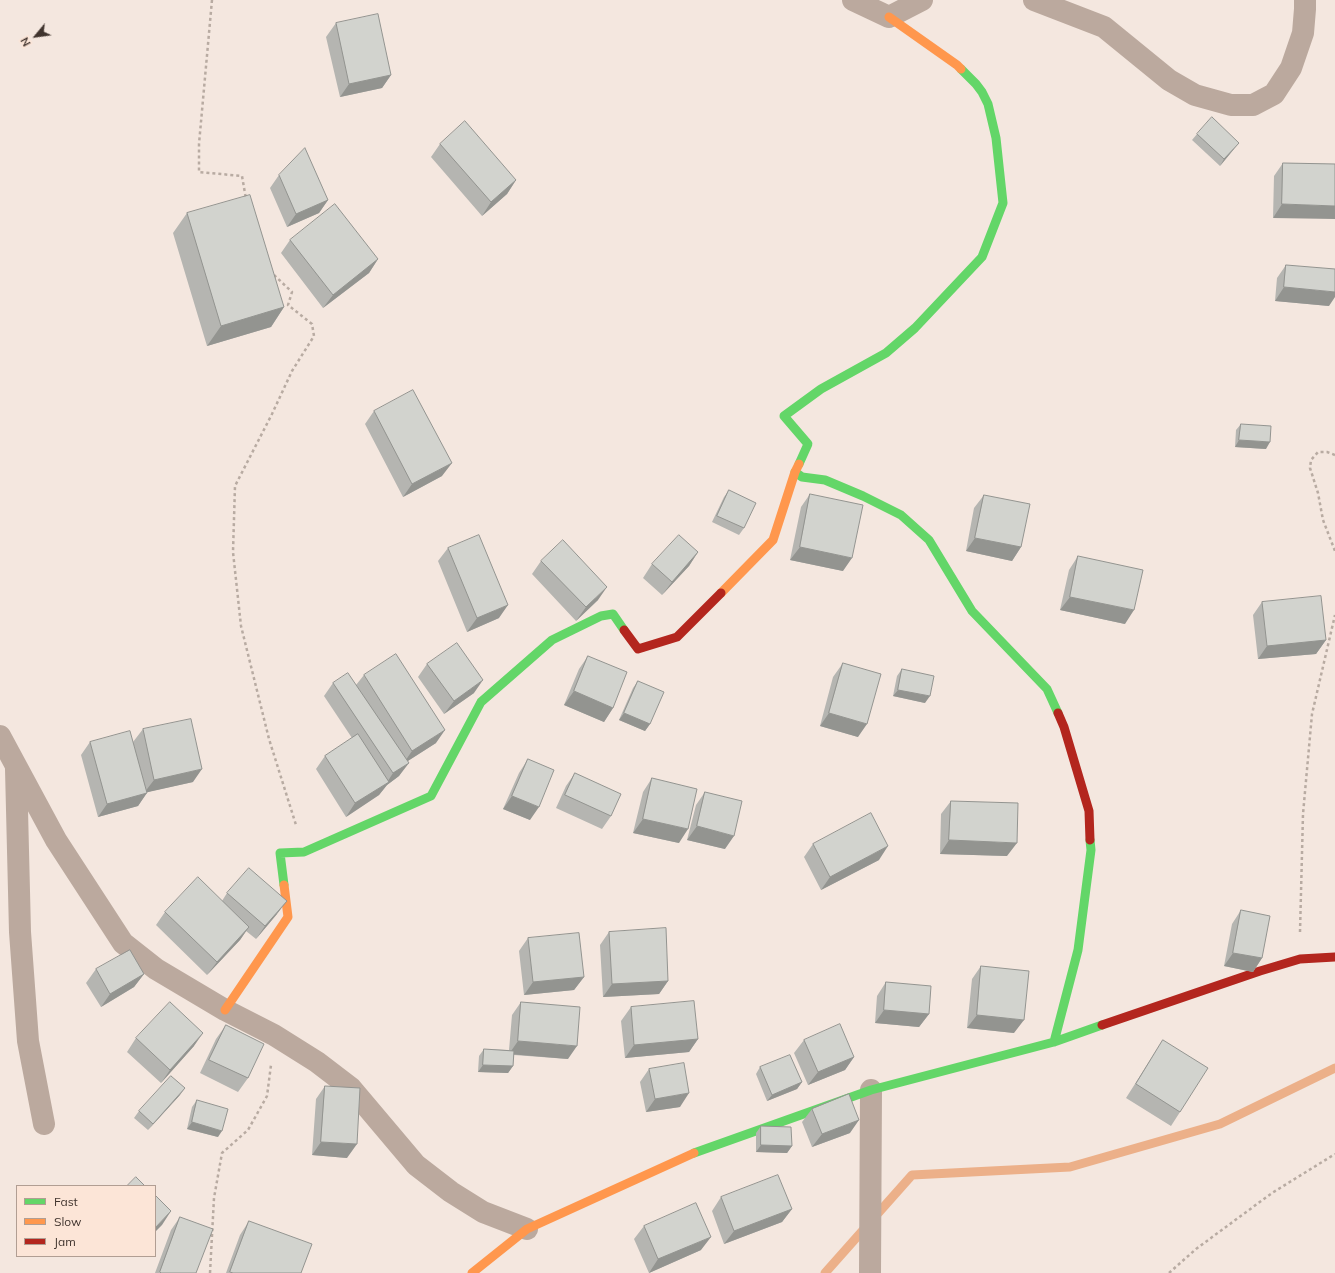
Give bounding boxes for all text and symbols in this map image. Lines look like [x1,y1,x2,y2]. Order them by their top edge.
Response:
north arrow [16,16,56,56]
text: N [17,35,34,49]
legend [16,1185,156,1257]
text: Fast [54,1194,78,1209]
text: Slow [54,1214,82,1229]
text: Jam [54,1234,76,1249]

